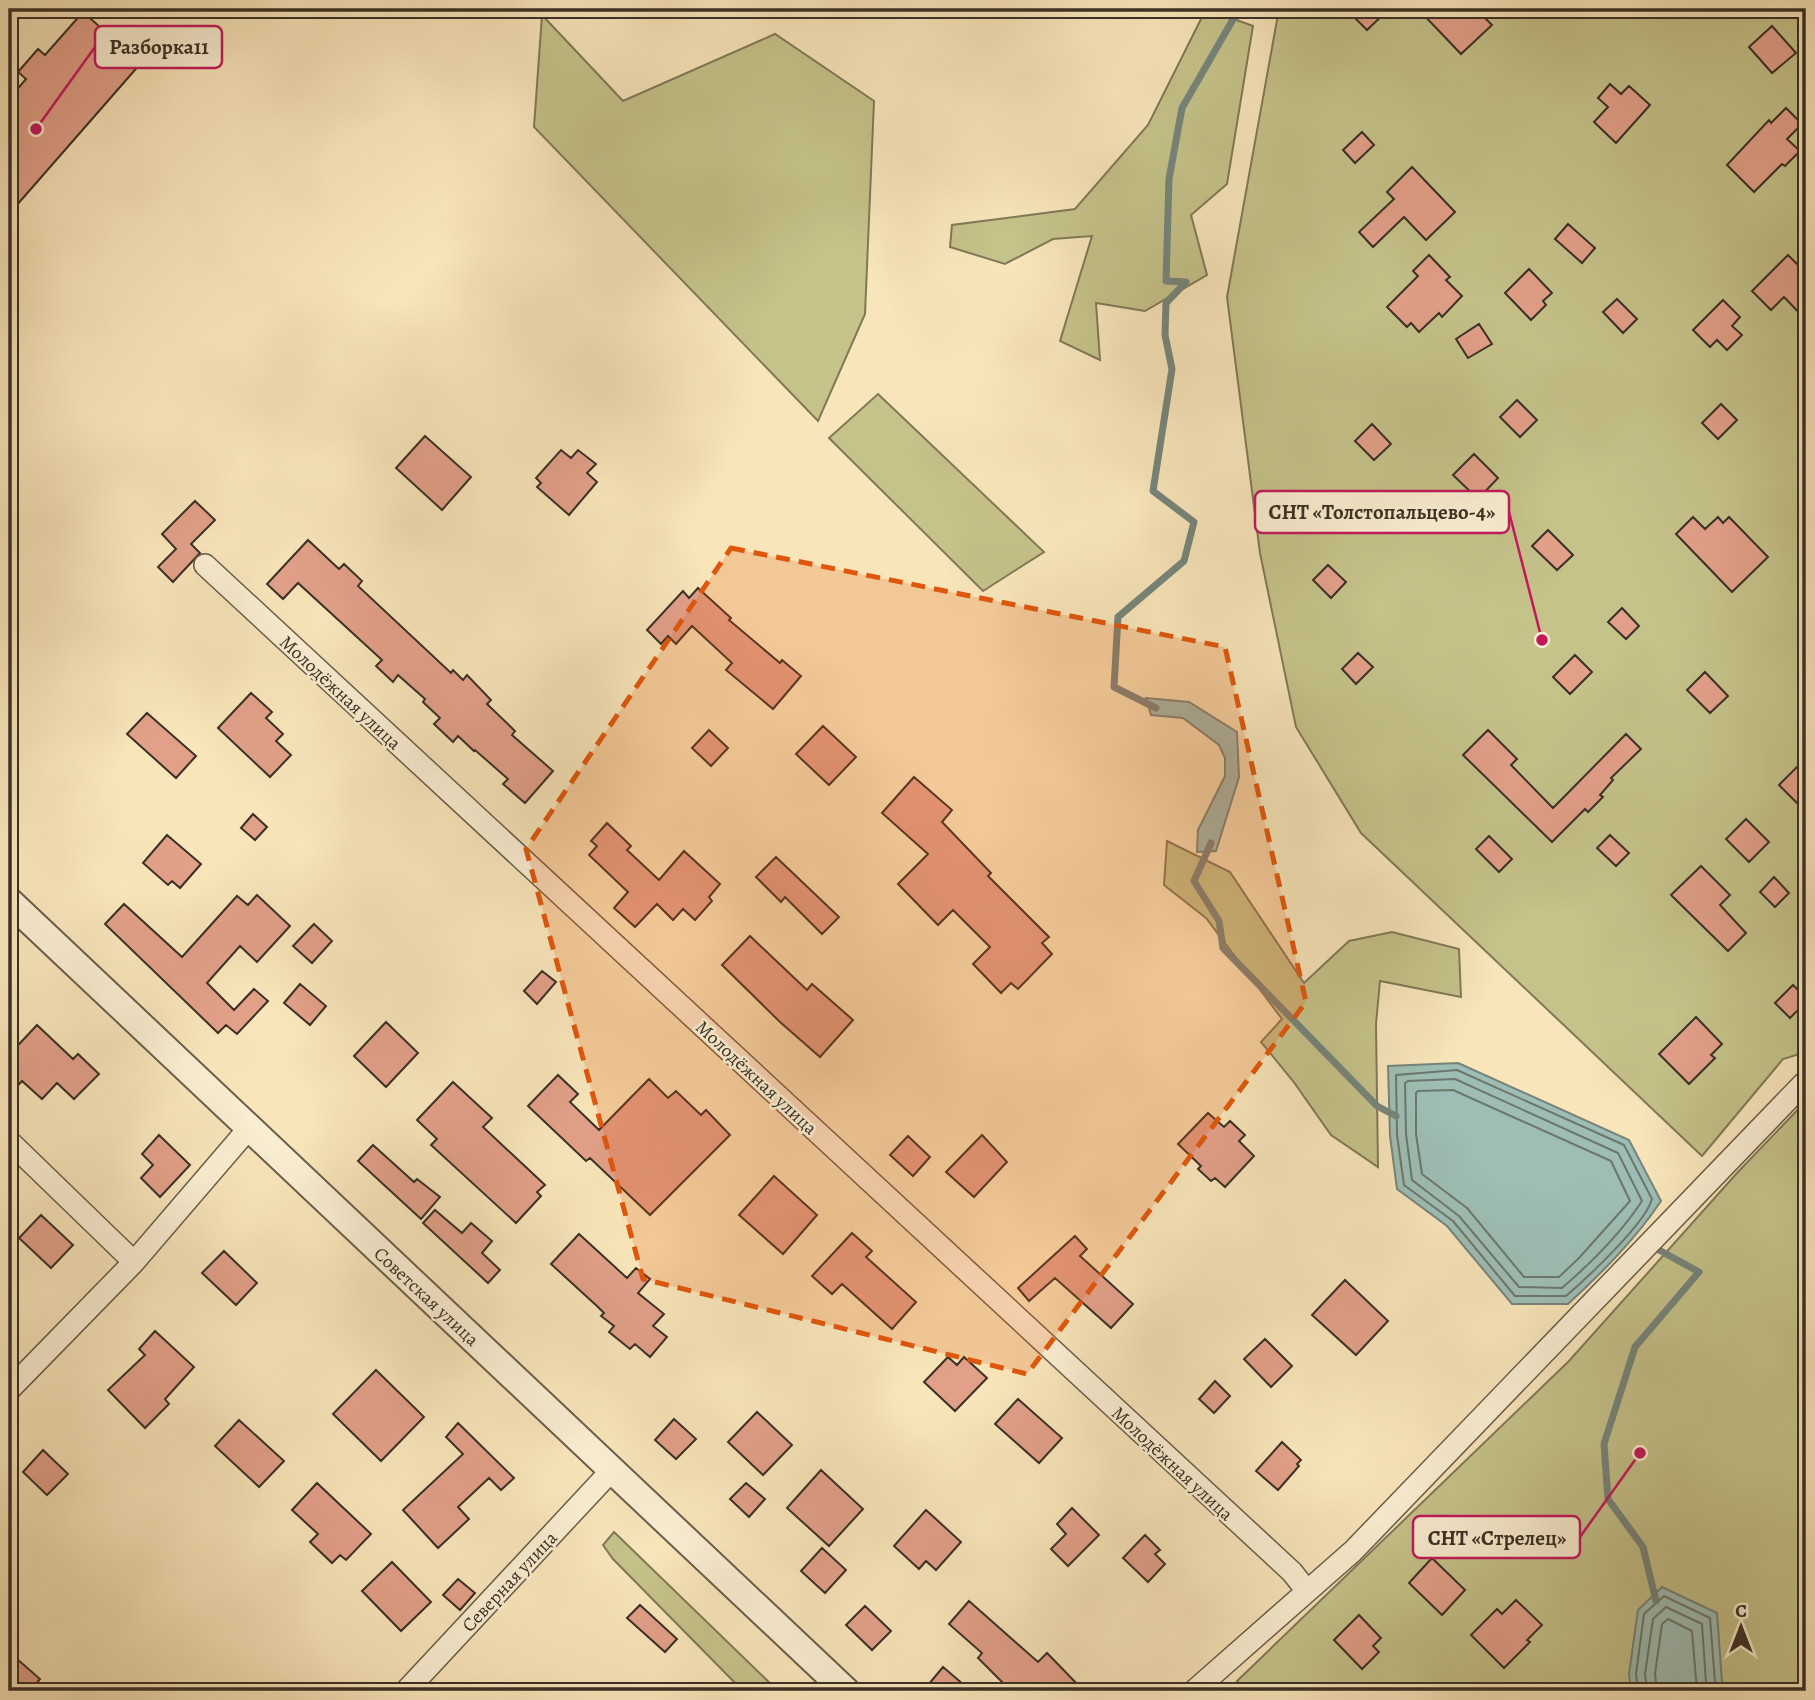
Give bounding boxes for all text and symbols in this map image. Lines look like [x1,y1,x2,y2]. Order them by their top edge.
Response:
callout: Разборка11 [95,26,222,68]
text: Разборка11 [109,33,209,61]
callout: СНТ «Толстопальцево-4» [1255,491,1509,533]
text: СНТ «Толстопальцево-4» [1269,498,1495,526]
street label: Молодёжная улица [274,629,407,756]
street label: Молодёжная улица [690,1014,823,1141]
street label: Советская улица [368,1241,485,1352]
street label: Молодёжная улица [1106,1400,1239,1527]
callout: СНТ «Стрелец» [1413,1516,1580,1558]
text: СНТ «Стрелец» [1428,1524,1566,1552]
street label: Северная улица [456,1525,563,1638]
north arrow [1706,1592,1776,1662]
text: С [1735,1598,1747,1624]

